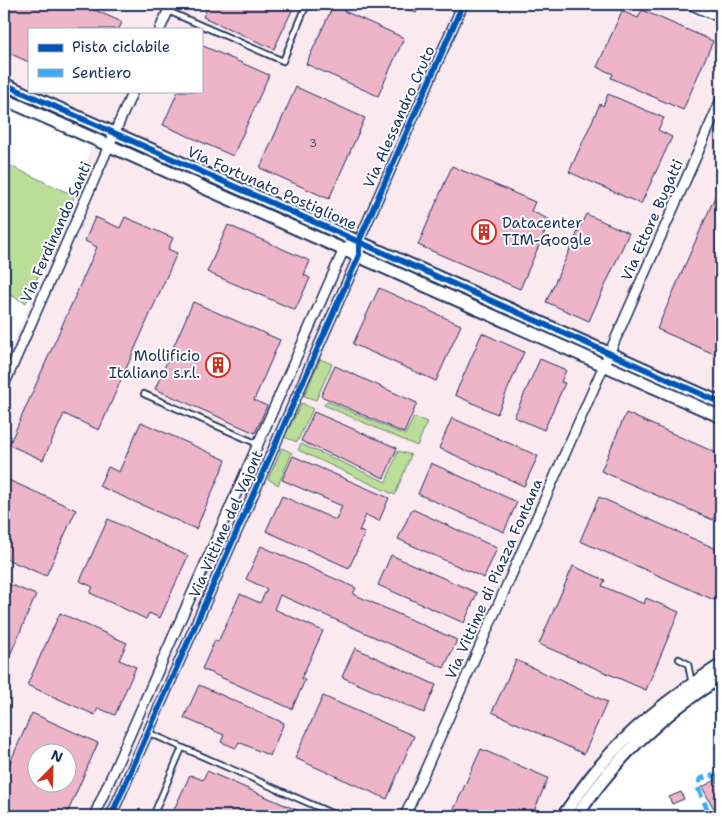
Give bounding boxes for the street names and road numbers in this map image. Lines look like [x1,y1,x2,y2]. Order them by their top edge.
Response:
street label: Via Alessandro Cruto [359,43,439,191]
street label: Via Fortunato Postiglione [184,141,360,235]
street label: Via Ettore Bugatti [616,156,688,284]
street label: Via Ferdinando Santi [16,158,96,306]
street label: Via Vittime del Vajont [184,447,268,601]
street label: Via Vittime di Piazza Fontana [441,475,548,683]

